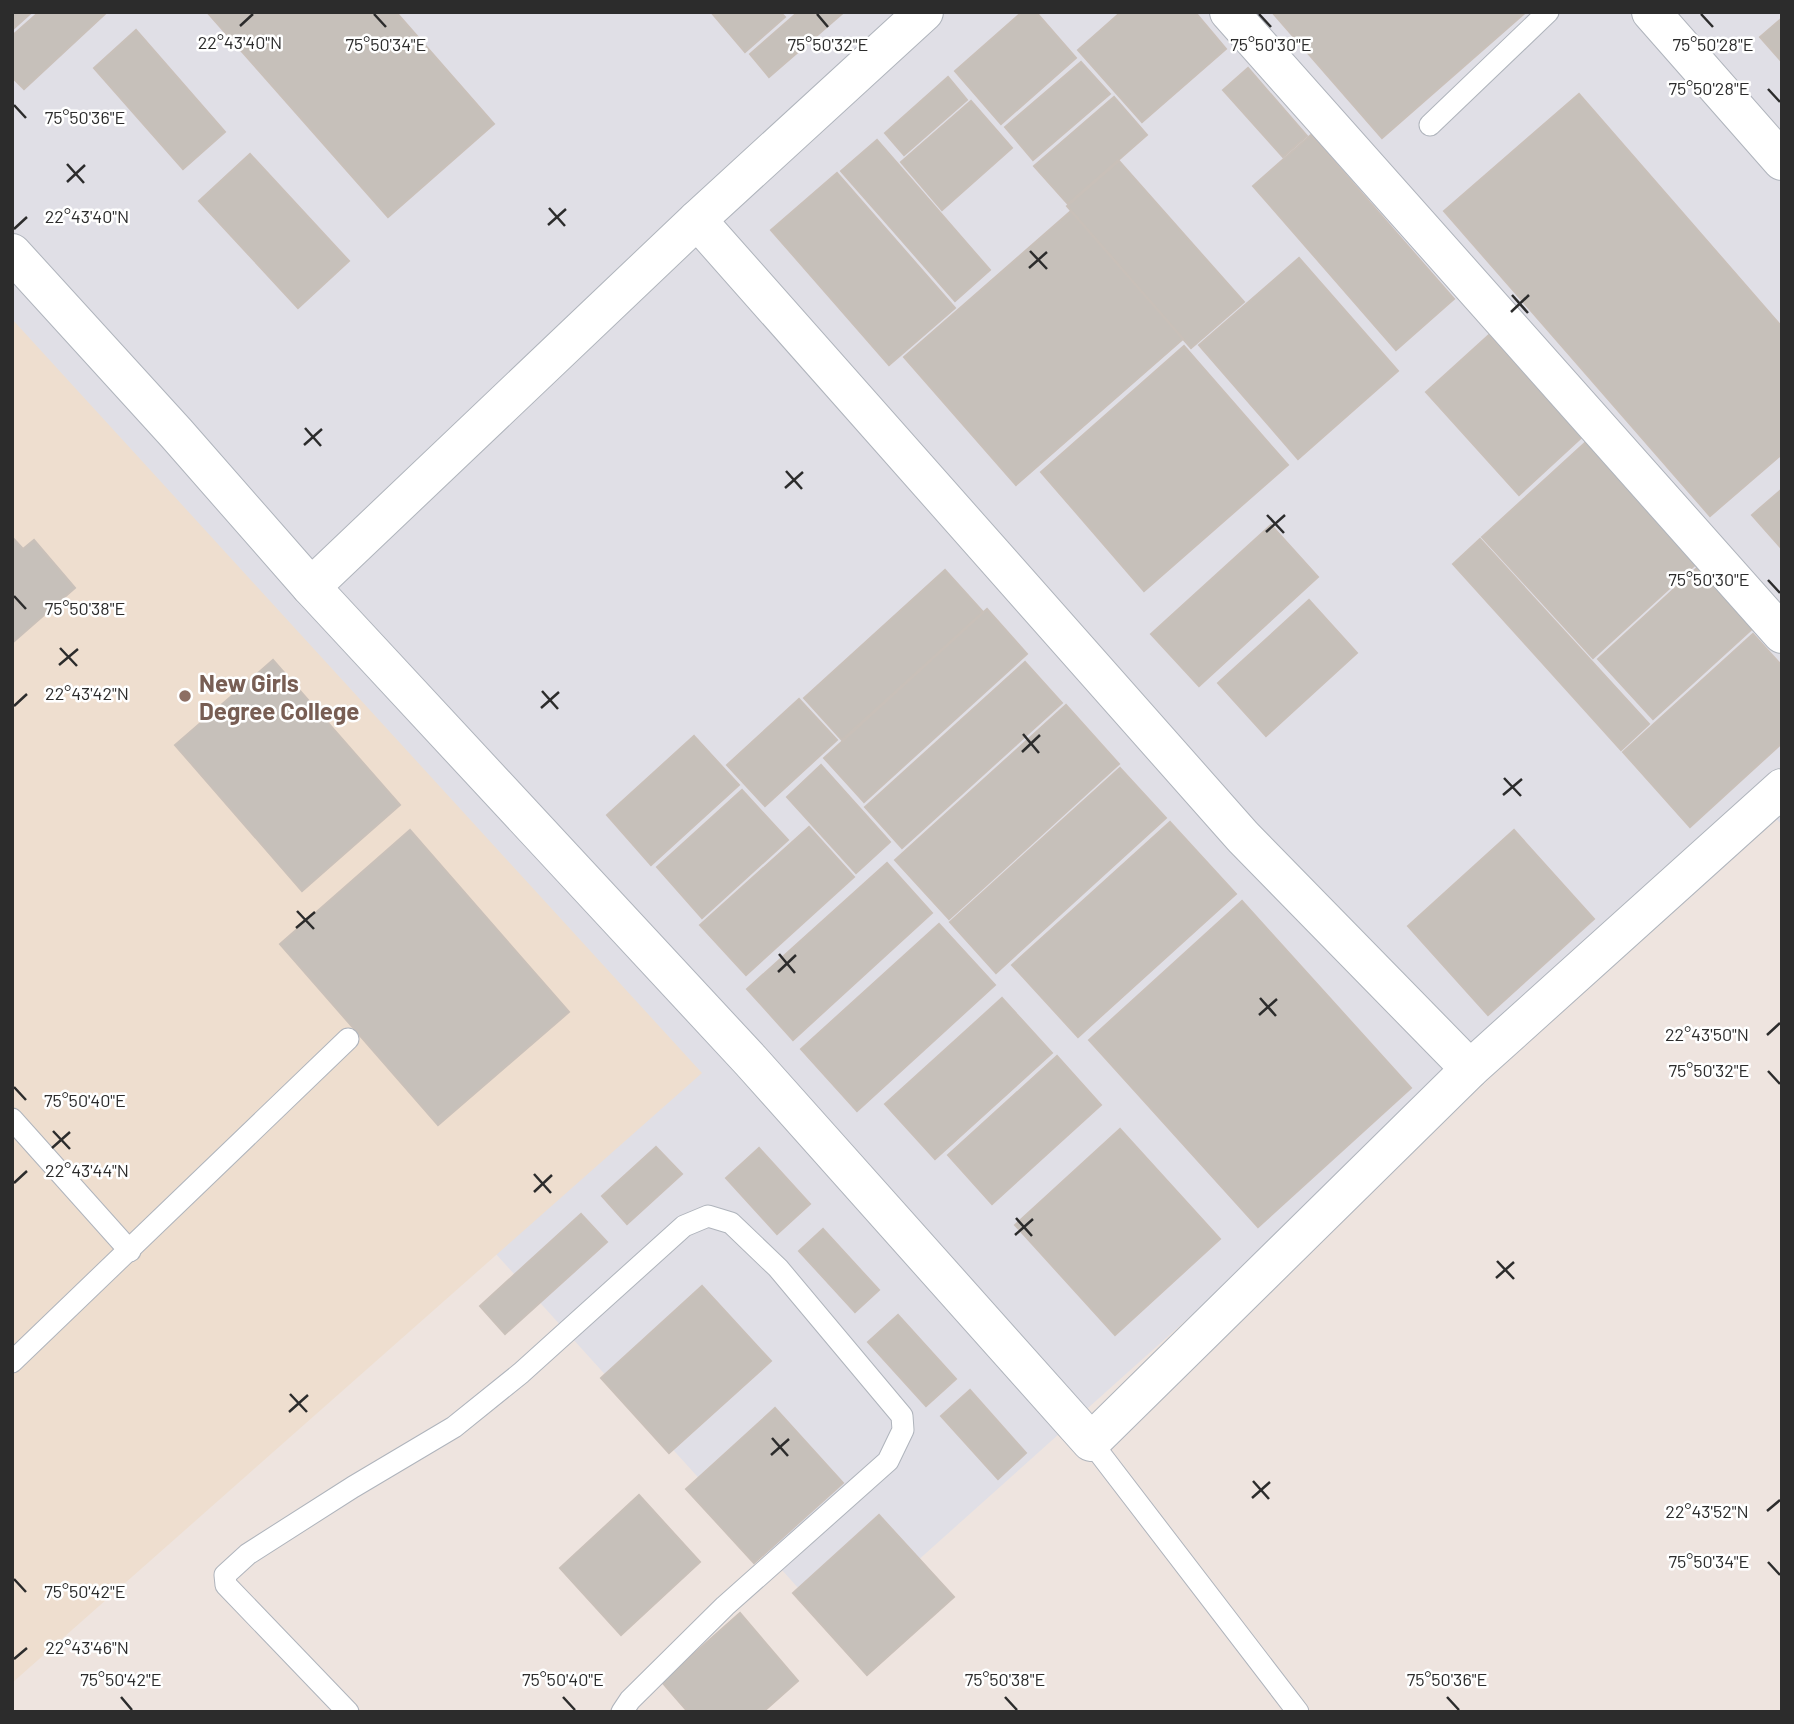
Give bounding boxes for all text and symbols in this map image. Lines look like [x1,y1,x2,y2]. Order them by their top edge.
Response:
text: 22°43'40"N [198,31,282,53]
text: 75°50'34"E [346,33,426,55]
text: 75°50'32"E [788,33,868,55]
text: 75°50'30"E [1230,33,1312,55]
text: 75°50'28"E [1672,33,1754,55]
text: 75°50'28"E [1668,77,1750,99]
text: 75°50'36"E [45,106,125,128]
text: 22°43'40"N [45,205,129,227]
text: 75°50'30"E [1668,568,1750,590]
text: 75°50'38"E [45,597,125,619]
place label: New Girls Degree College [199,668,359,725]
text: 22°43'42"N [45,682,129,704]
marker: New Girls Degree College [177,688,193,704]
text: 22°43'50"N [1665,1023,1749,1045]
text: 75°50'32"E [1669,1059,1749,1081]
text: 75°50'40"E [44,1089,126,1111]
text: 22°43'44"N [45,1159,129,1181]
text: 22°43'52"N [1665,1500,1749,1522]
text: 75°50'34"E [1669,1550,1749,1572]
text: 75°50'42"E [44,1580,126,1602]
text: 22°43'46"N [45,1636,129,1658]
text: 75°50'42"E [80,1668,162,1690]
text: 75°50'40"E [522,1668,604,1690]
text: 75°50'38"E [965,1668,1045,1690]
text: 75°50'36"E [1407,1668,1487,1690]

